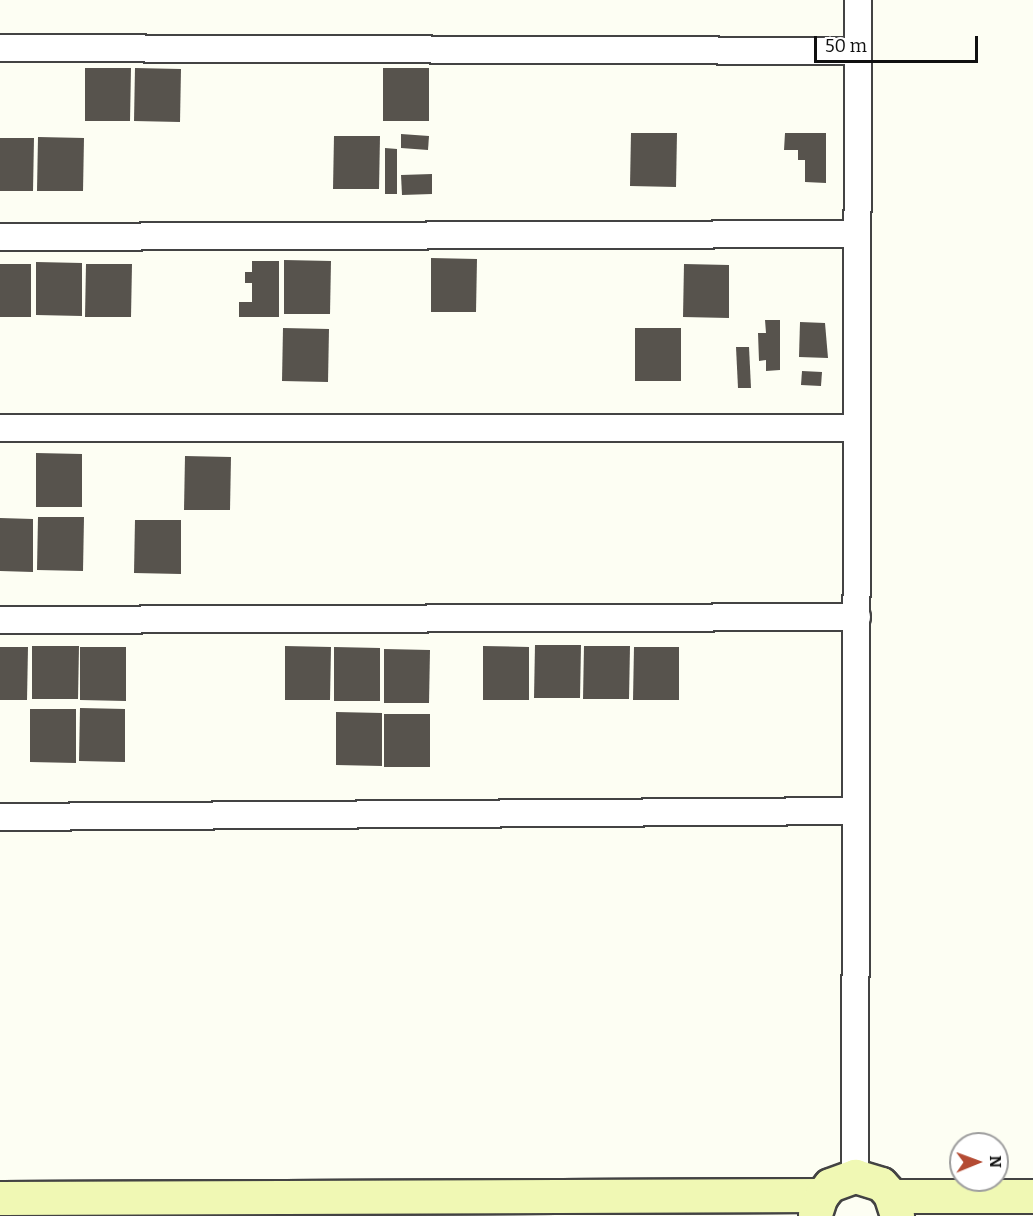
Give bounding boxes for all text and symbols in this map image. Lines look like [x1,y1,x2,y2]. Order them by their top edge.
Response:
scale bar [817,24,980,62]
text: 50 m [825,35,867,57]
north arrow [949,1132,1009,1192]
text: N [986,1155,1005,1168]

